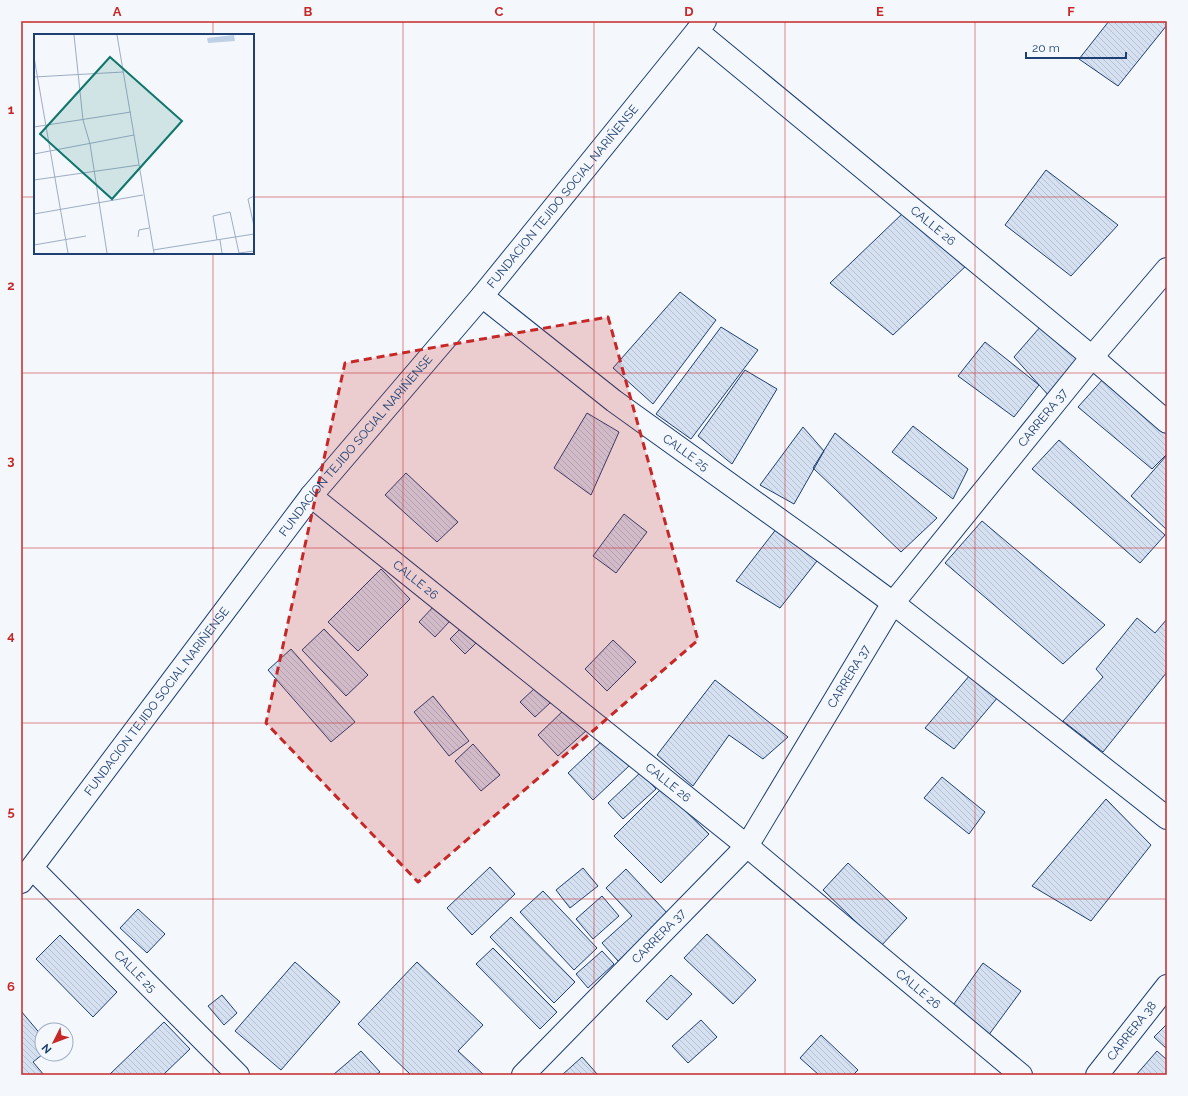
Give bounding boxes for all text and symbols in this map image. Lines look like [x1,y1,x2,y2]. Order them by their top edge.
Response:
text: A [113,4,122,19]
text: B [304,4,313,19]
text: C [495,4,504,19]
text: D [684,4,694,19]
text: E [876,4,884,19]
text: F [1067,4,1075,19]
inset map [34,34,254,254]
scale bar [1026,34,1126,60]
text: 20 m [1032,41,1060,55]
text: 1 [8,102,15,117]
street label: FUNDACION TEJIDO SOCIAL NARIÑENSE [484,102,641,291]
street label: CALLE 26 [908,203,958,248]
text: 2 [7,278,15,293]
street label: FUNDACION TEJIDO SOCIAL NARIÑENSE [276,352,435,539]
street label: CARRERA 37 [1015,386,1071,450]
street label: CALLE 25 [660,431,712,474]
text: 3 [7,453,15,468]
street label: CALLE 26 [390,557,441,602]
street label: FUNDACION TEJIDO SOCIAL NARIÑENSE [82,604,232,798]
text: 4 [7,628,15,643]
street label: CARRERA 37 [825,642,873,710]
street label: CALLE 26 [643,760,694,805]
text: 5 [7,804,15,819]
street label: CARRERA 37 [629,906,689,966]
street label: CALLE 25 [111,948,159,996]
street label: CALLE 26 [893,966,943,1012]
text: 6 [7,979,15,994]
street label: CARRERA 38 [1104,999,1159,1063]
north arrow [34,1022,74,1062]
text: N [39,1041,55,1056]

